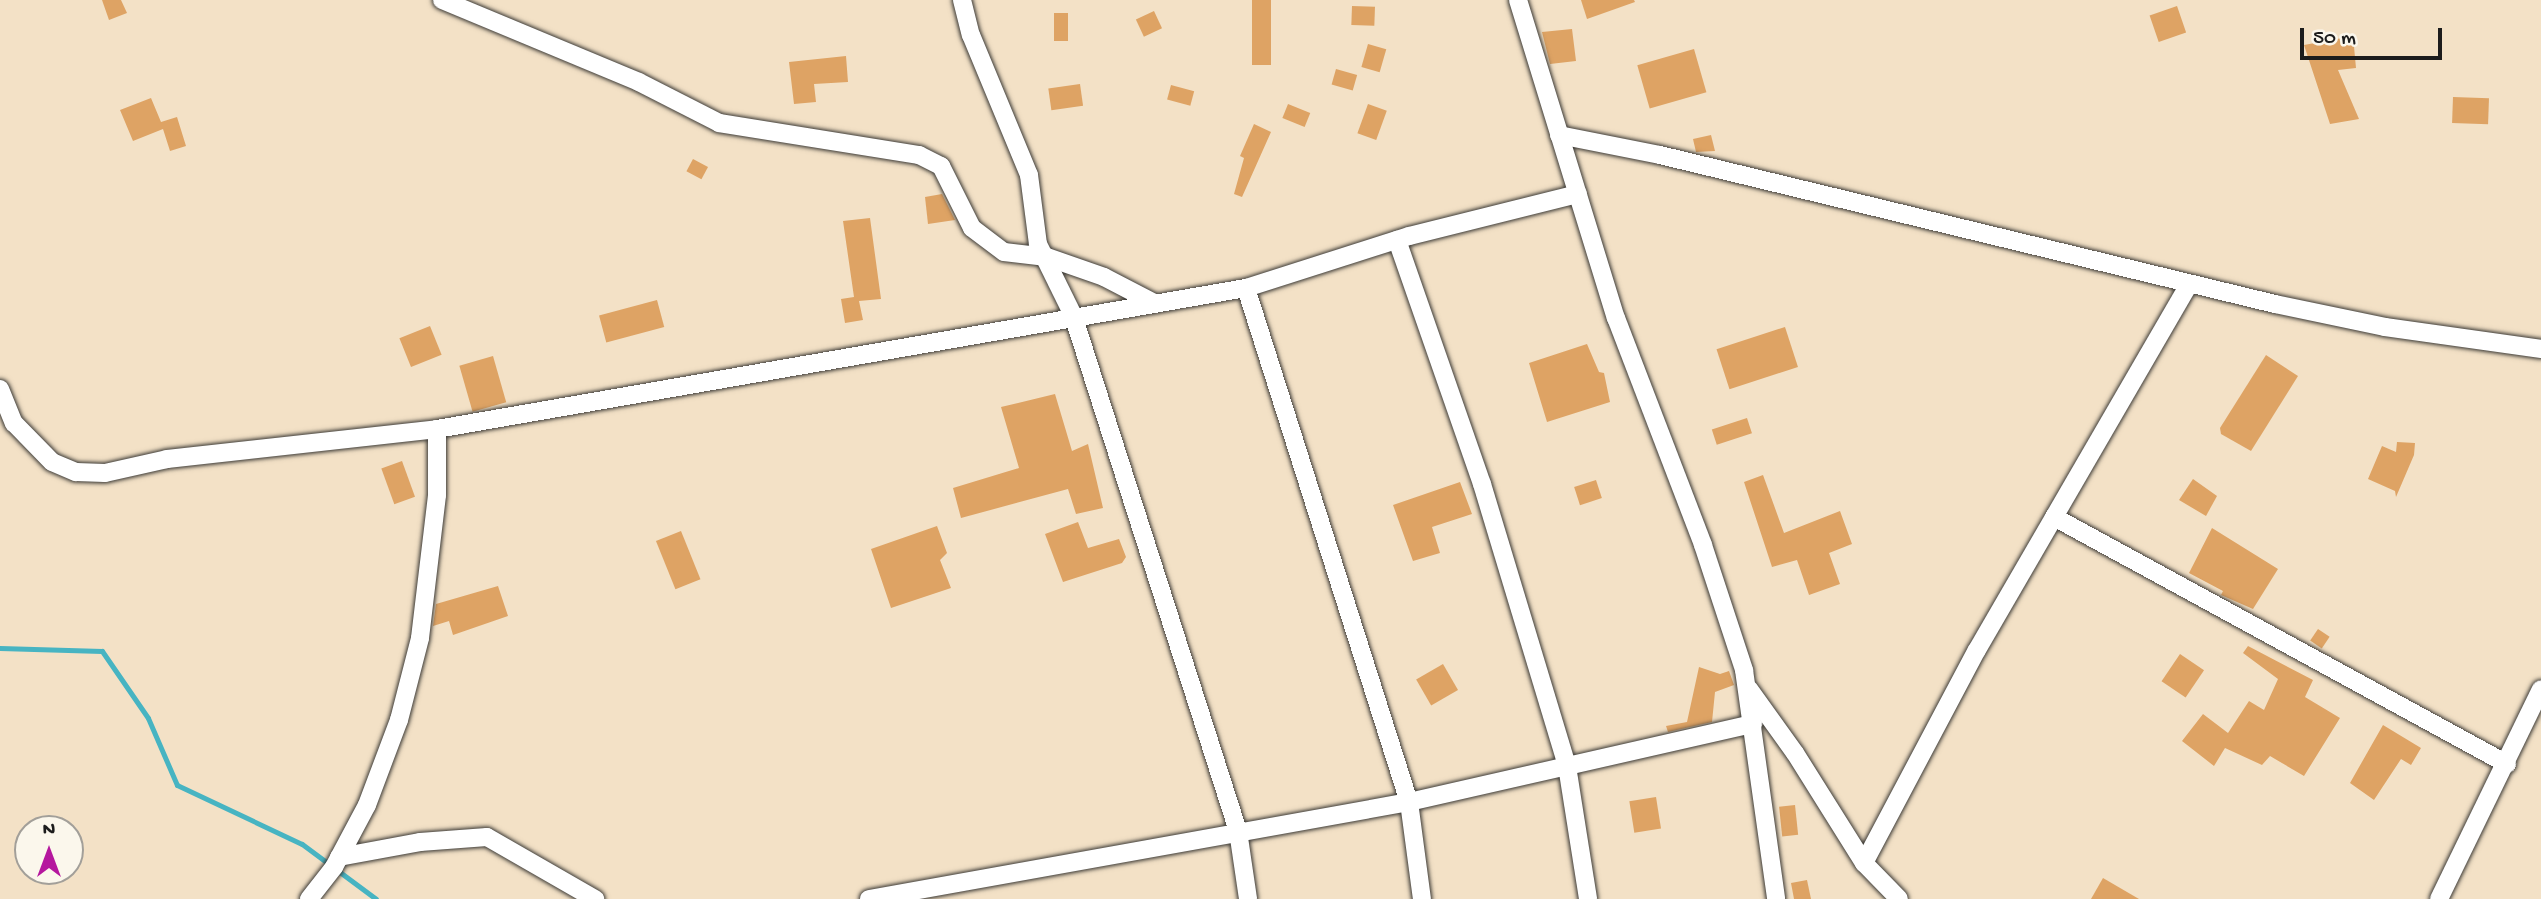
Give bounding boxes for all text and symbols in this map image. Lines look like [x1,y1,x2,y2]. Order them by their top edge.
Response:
scale bar [2303,14,2445,58]
text: 50 m [2313,27,2356,52]
north arrow [14,815,84,885]
text: N [43,819,55,842]

